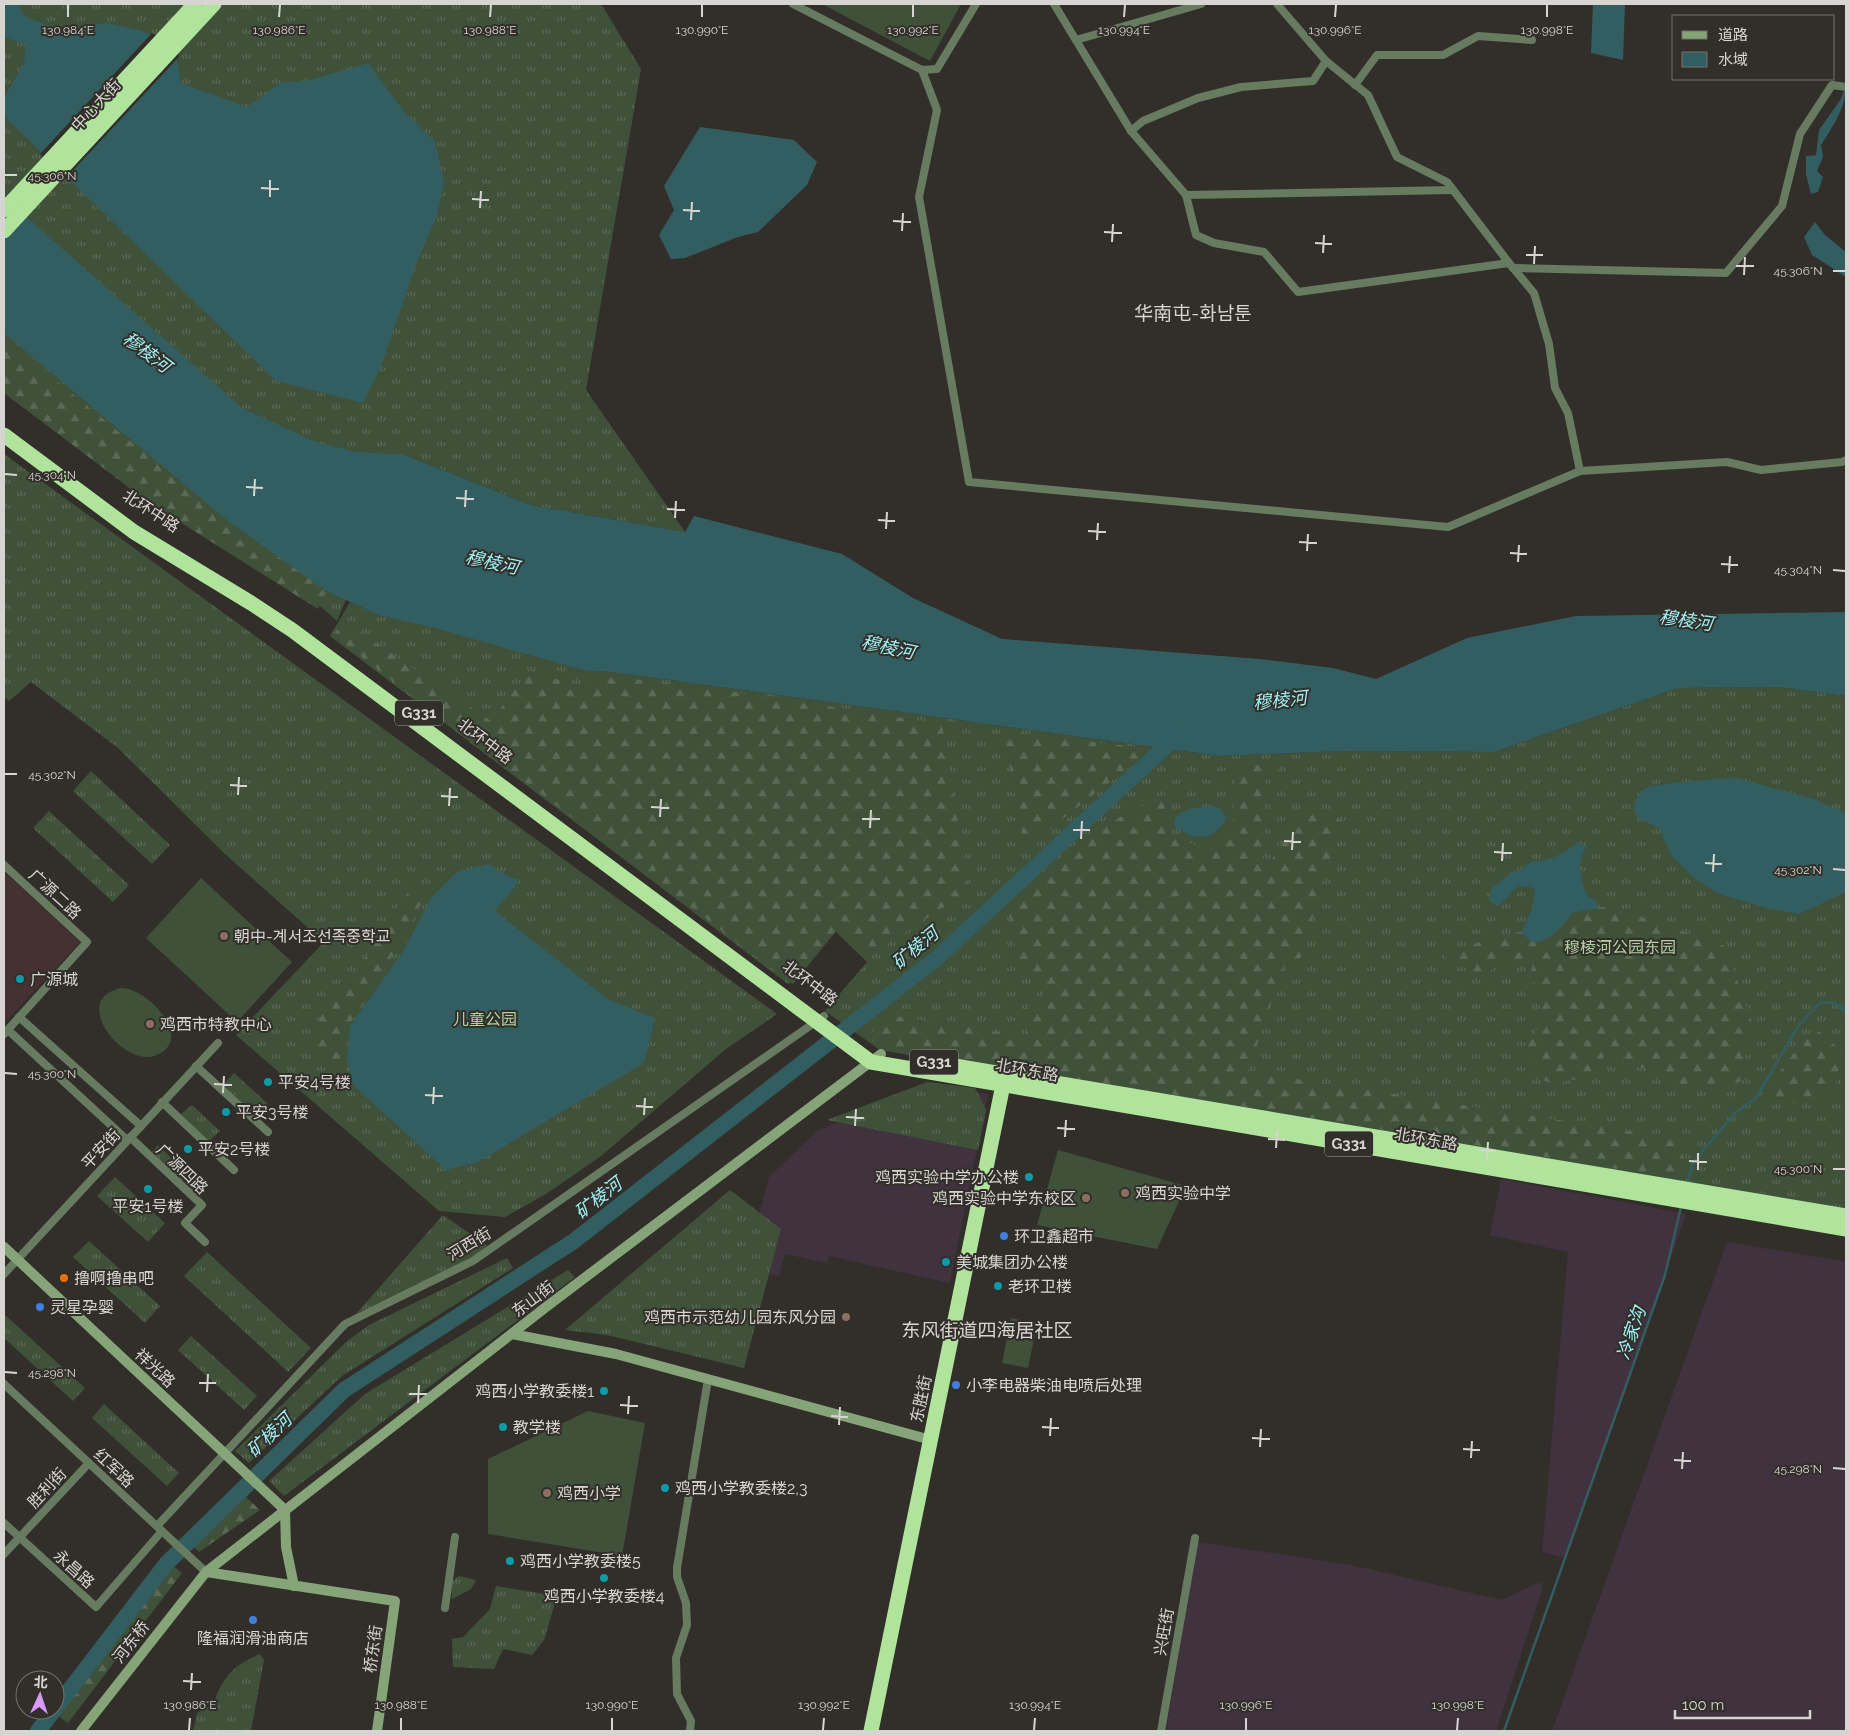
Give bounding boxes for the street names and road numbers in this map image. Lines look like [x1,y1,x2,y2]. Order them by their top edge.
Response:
street label: 中心大街 [67,75,125,135]
street label: 北环中路 [119,486,183,536]
road number: G331 [395,700,443,726]
street label: 北环中路 [454,714,516,768]
street label: 广源二路 [25,865,85,923]
street label: 北环中路 [779,956,841,1010]
road number: G331 [910,1050,958,1074]
street label: 北环东路 [994,1055,1060,1085]
street label: 北环东路 [1393,1124,1459,1154]
street label: 平安街 [78,1125,124,1173]
road number: G331 [1325,1132,1373,1156]
street label: 广源四路 [152,1140,212,1198]
street label: 河西街 [444,1223,494,1265]
street label: 东山街 [508,1277,558,1321]
street label: 祥光路 [131,1345,179,1391]
street label: 东胜街 [907,1374,935,1424]
street label: 红军路 [90,1445,138,1491]
street label: 胜利街 [24,1464,70,1512]
street label: 永昌路 [50,1546,98,1592]
street label: 兴旺街 [1150,1607,1178,1657]
street label: 河东桥 [109,1617,153,1667]
street label: 桥东街 [360,1624,386,1674]

